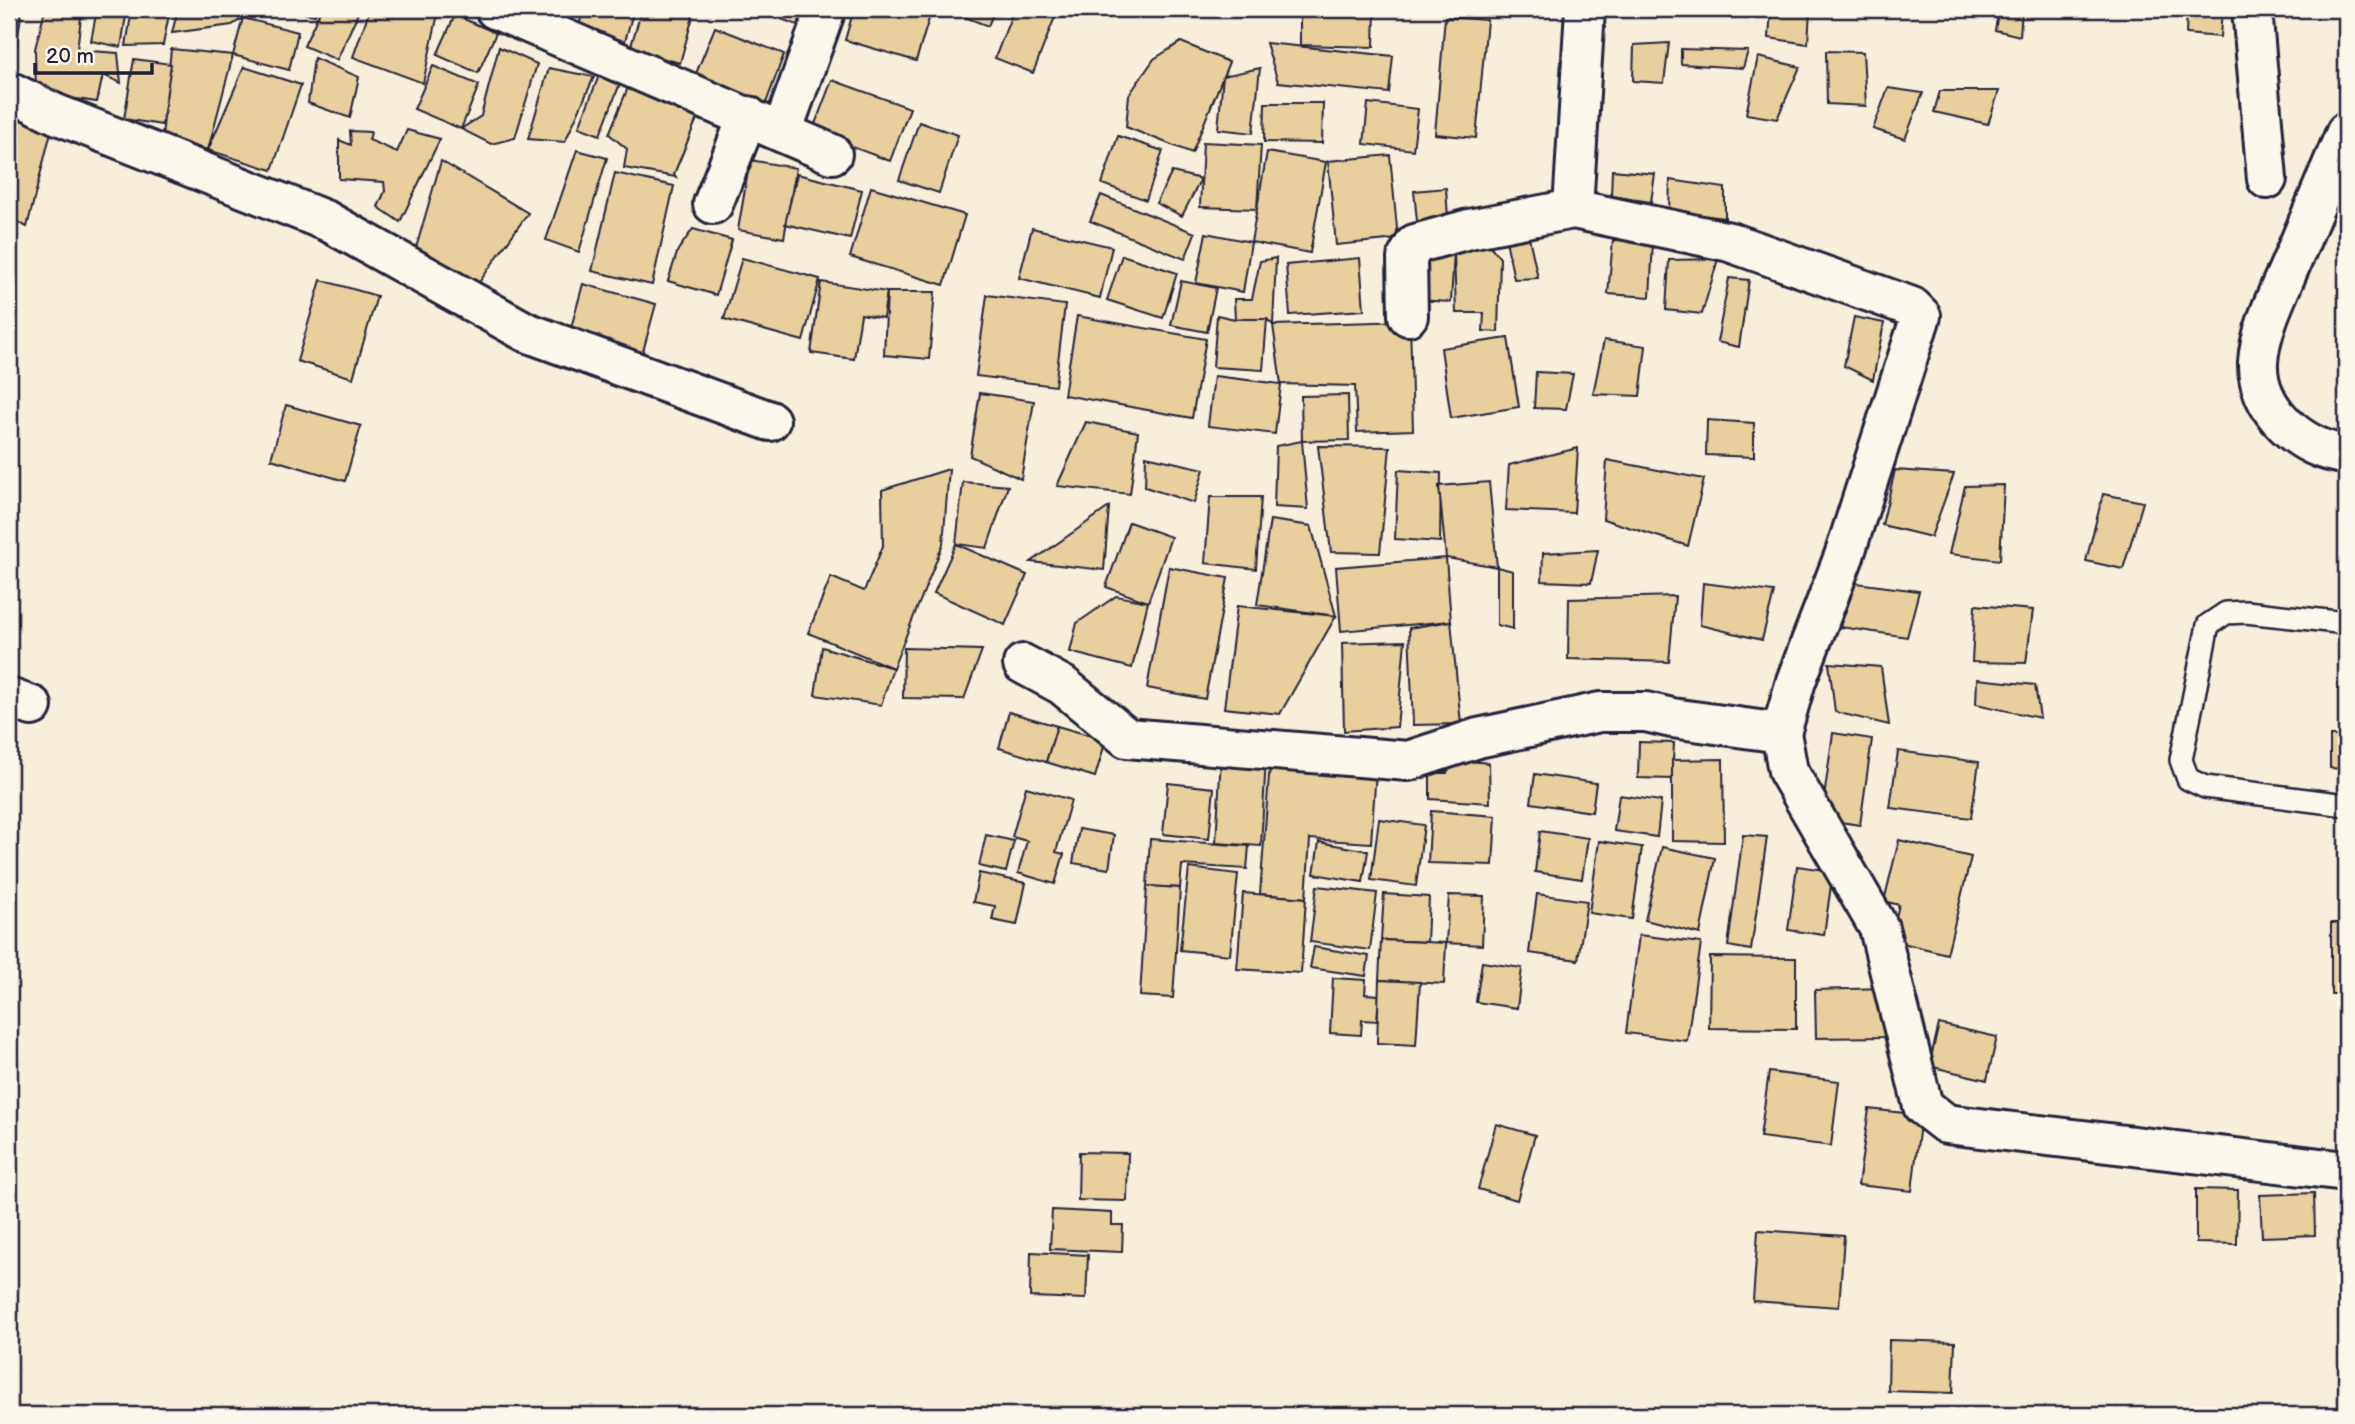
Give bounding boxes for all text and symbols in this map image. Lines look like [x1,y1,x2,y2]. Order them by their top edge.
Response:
scale bar [35,32,152,76]
text: 20 m [46,44,94,69]

